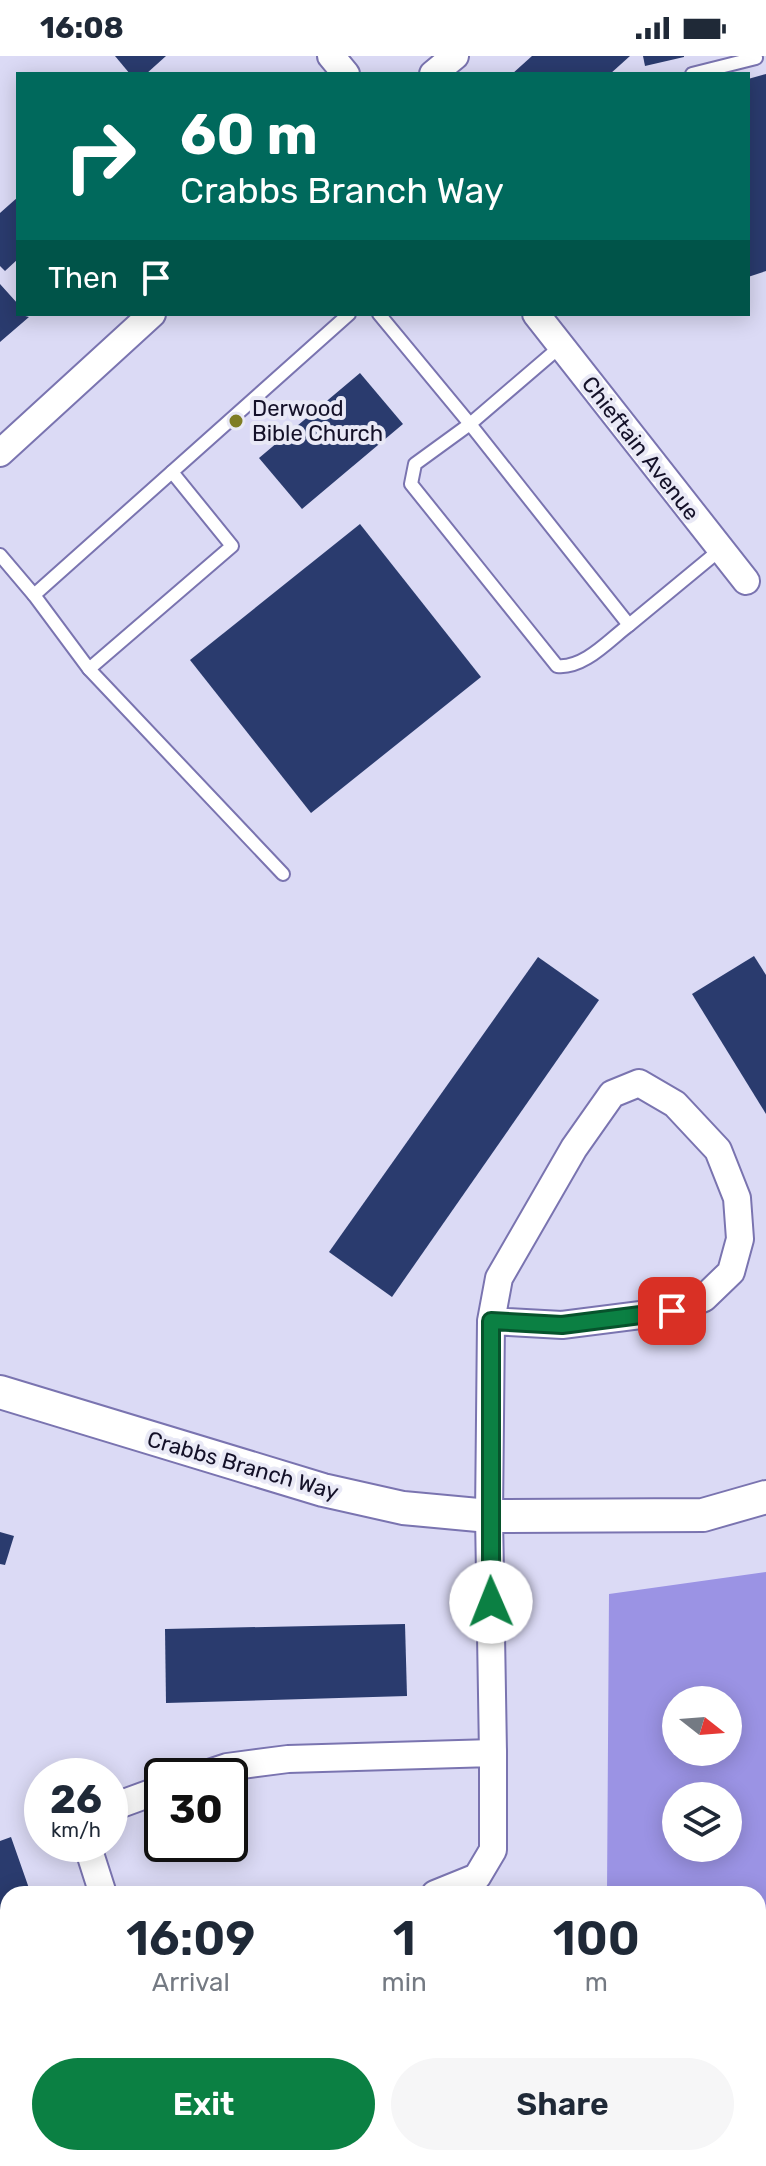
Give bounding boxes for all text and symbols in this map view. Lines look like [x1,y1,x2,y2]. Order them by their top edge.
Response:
text: 16:08 [40,10,124,46]
text: 60 m [180,102,318,168]
icon: right [48,104,152,208]
text: Crabbs Branch Way [180,169,504,212]
icon: arrive [134,256,178,300]
text: Then [48,260,118,296]
street label: Chieftain Avenue [576,371,705,526]
place label: Derwood Bible Church [252,395,383,447]
marker: Derwood Bible Church [227,412,245,430]
pin [638,1277,706,1345]
icon: arrive [650,1289,694,1333]
street label: Crabbs Branch Way [144,1425,342,1506]
position arrow [449,1560,533,1644]
north arrow [662,1686,742,1766]
map controls [662,1686,742,1862]
speed limit sign: 30 [144,1758,248,1862]
text: 26 [50,1776,102,1823]
button: layers [662,1782,742,1862]
text: km/h [51,1818,101,1842]
text: 16:09 [126,1910,256,1967]
text: 1 [393,1910,416,1967]
text: 100 [553,1910,640,1967]
text: Arrival [152,1967,230,1998]
text: min [382,1967,427,1998]
text: m [585,1967,608,1998]
button: Exit [32,2058,375,2150]
button: Share [391,2058,734,2150]

